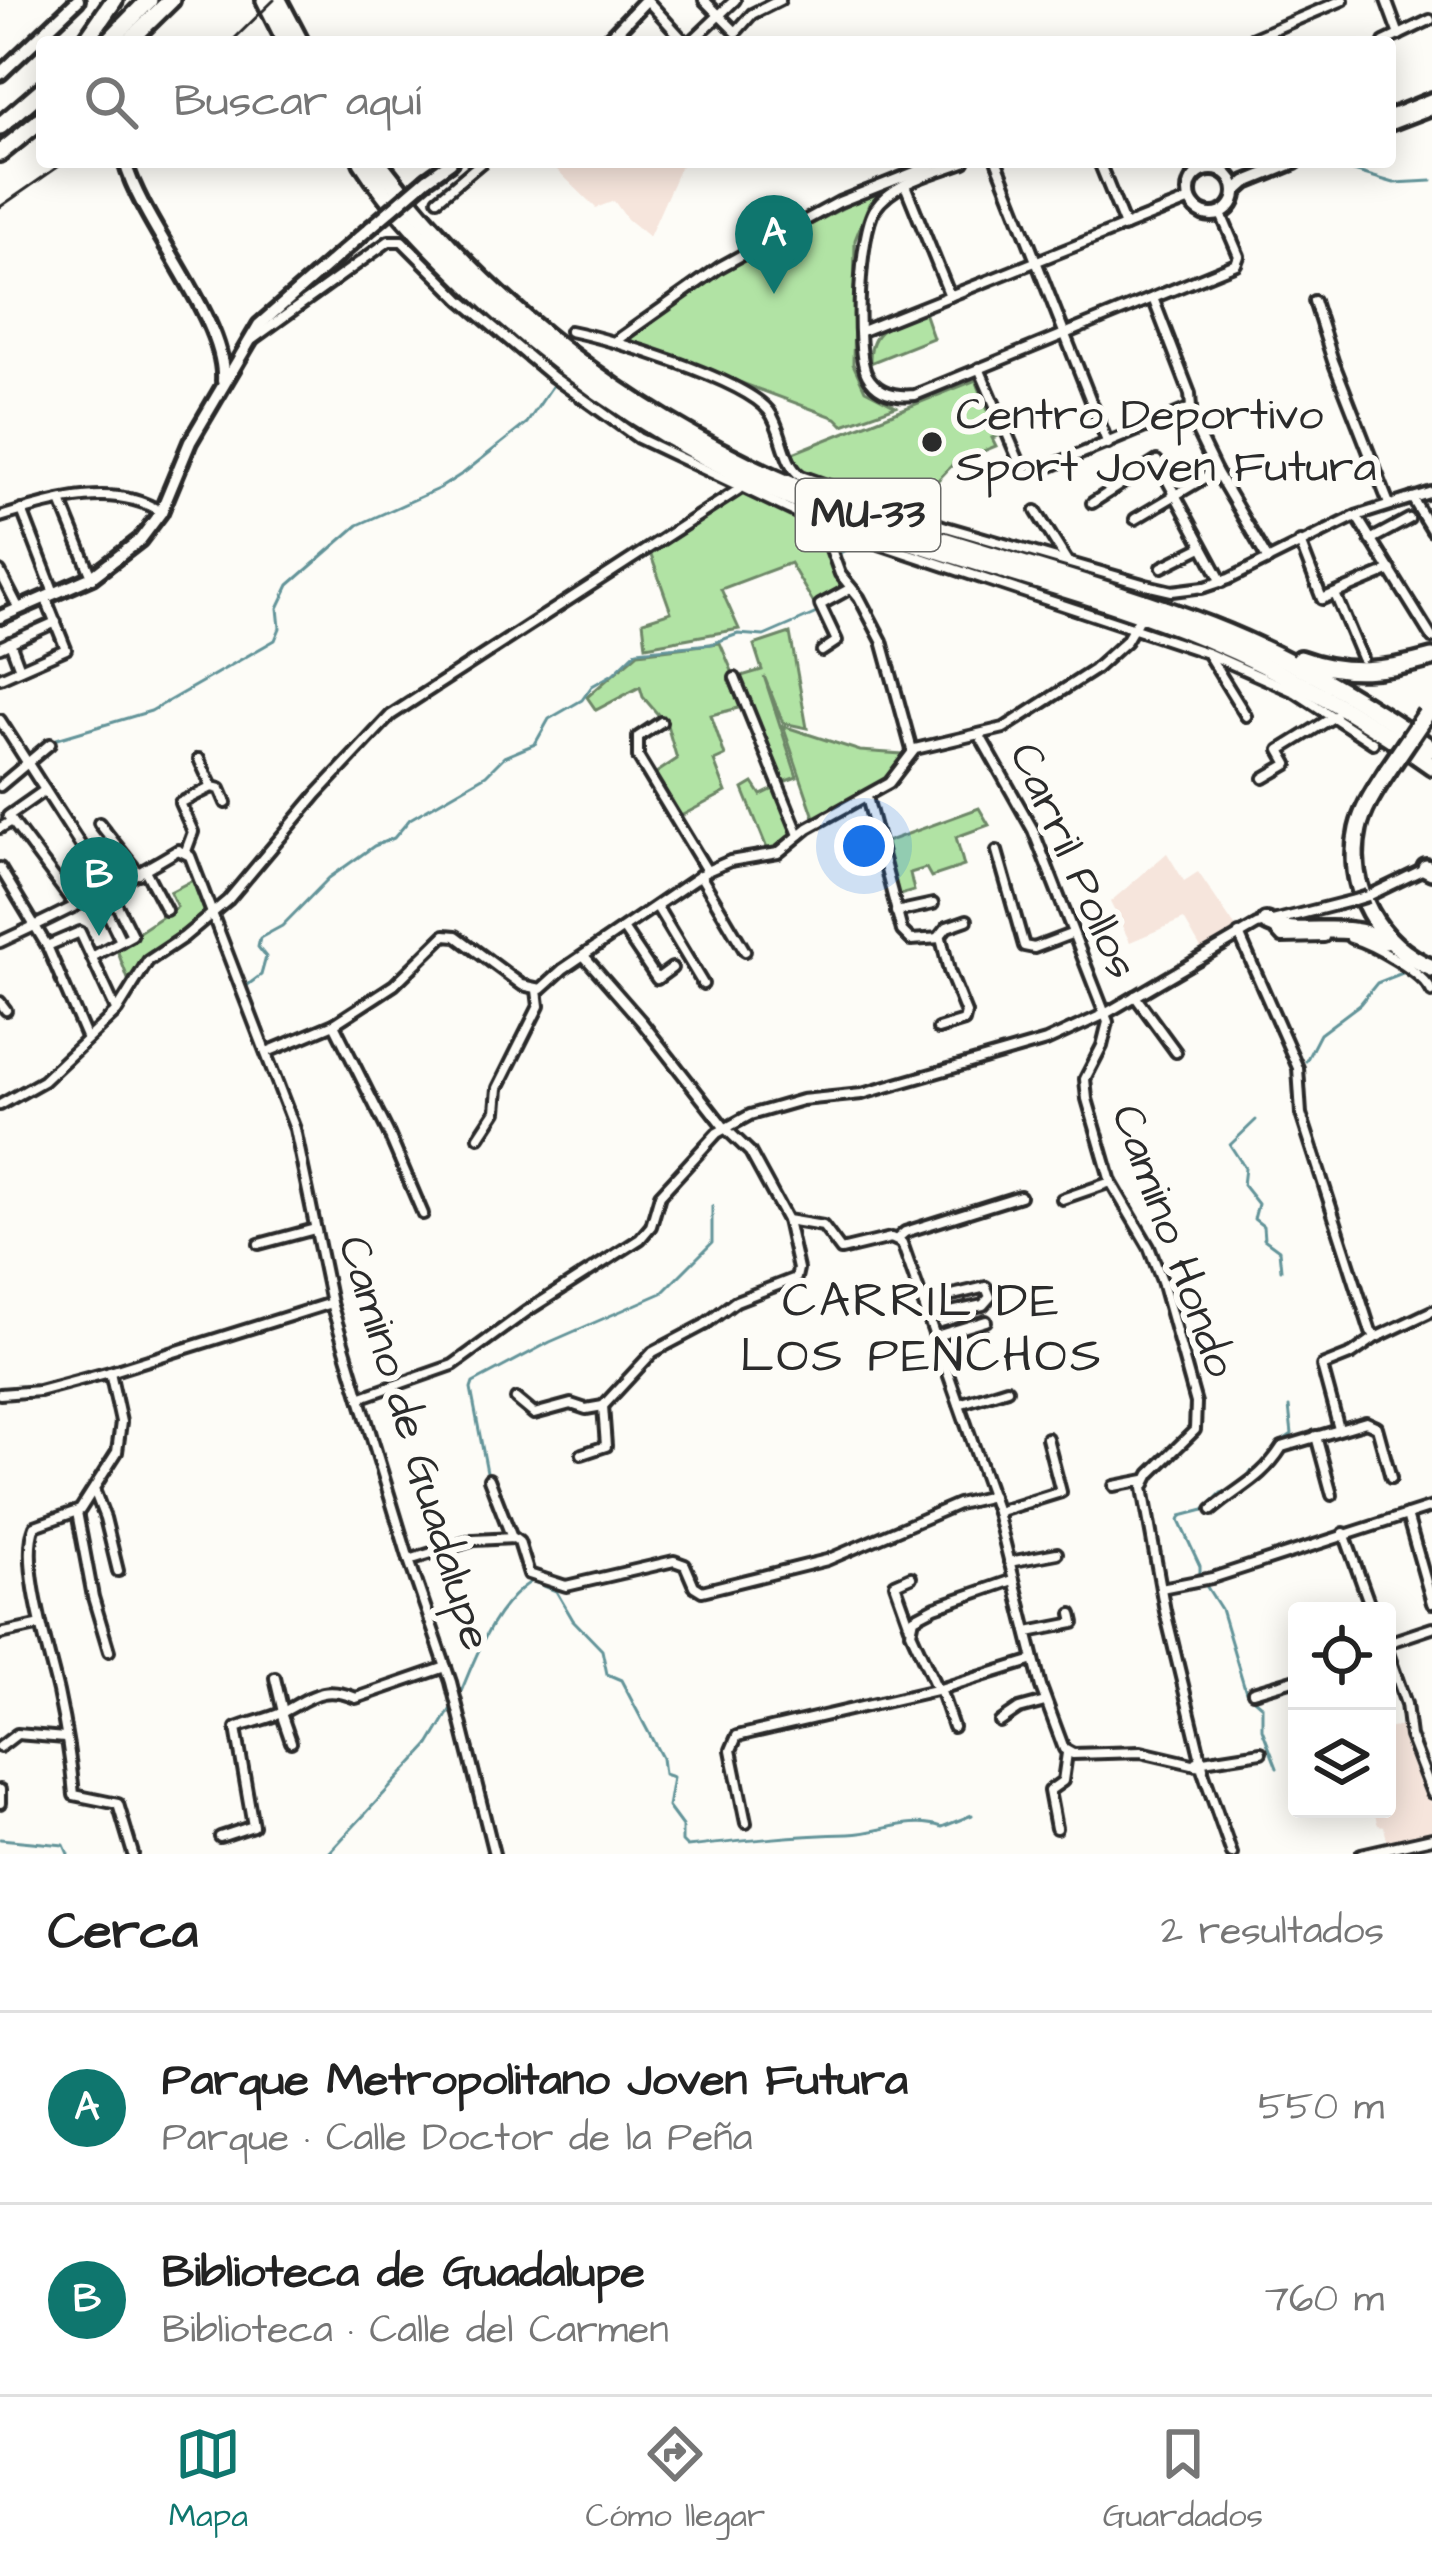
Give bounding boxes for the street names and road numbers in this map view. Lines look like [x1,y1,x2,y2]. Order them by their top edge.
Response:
road number: MU-33 [796,479,940,551]
street label: Carril Pollos [993,733,1153,989]
street label: Camino Hondo [1095,1096,1251,1386]
street label: Camino de Guadalupe [321,1228,507,1658]

